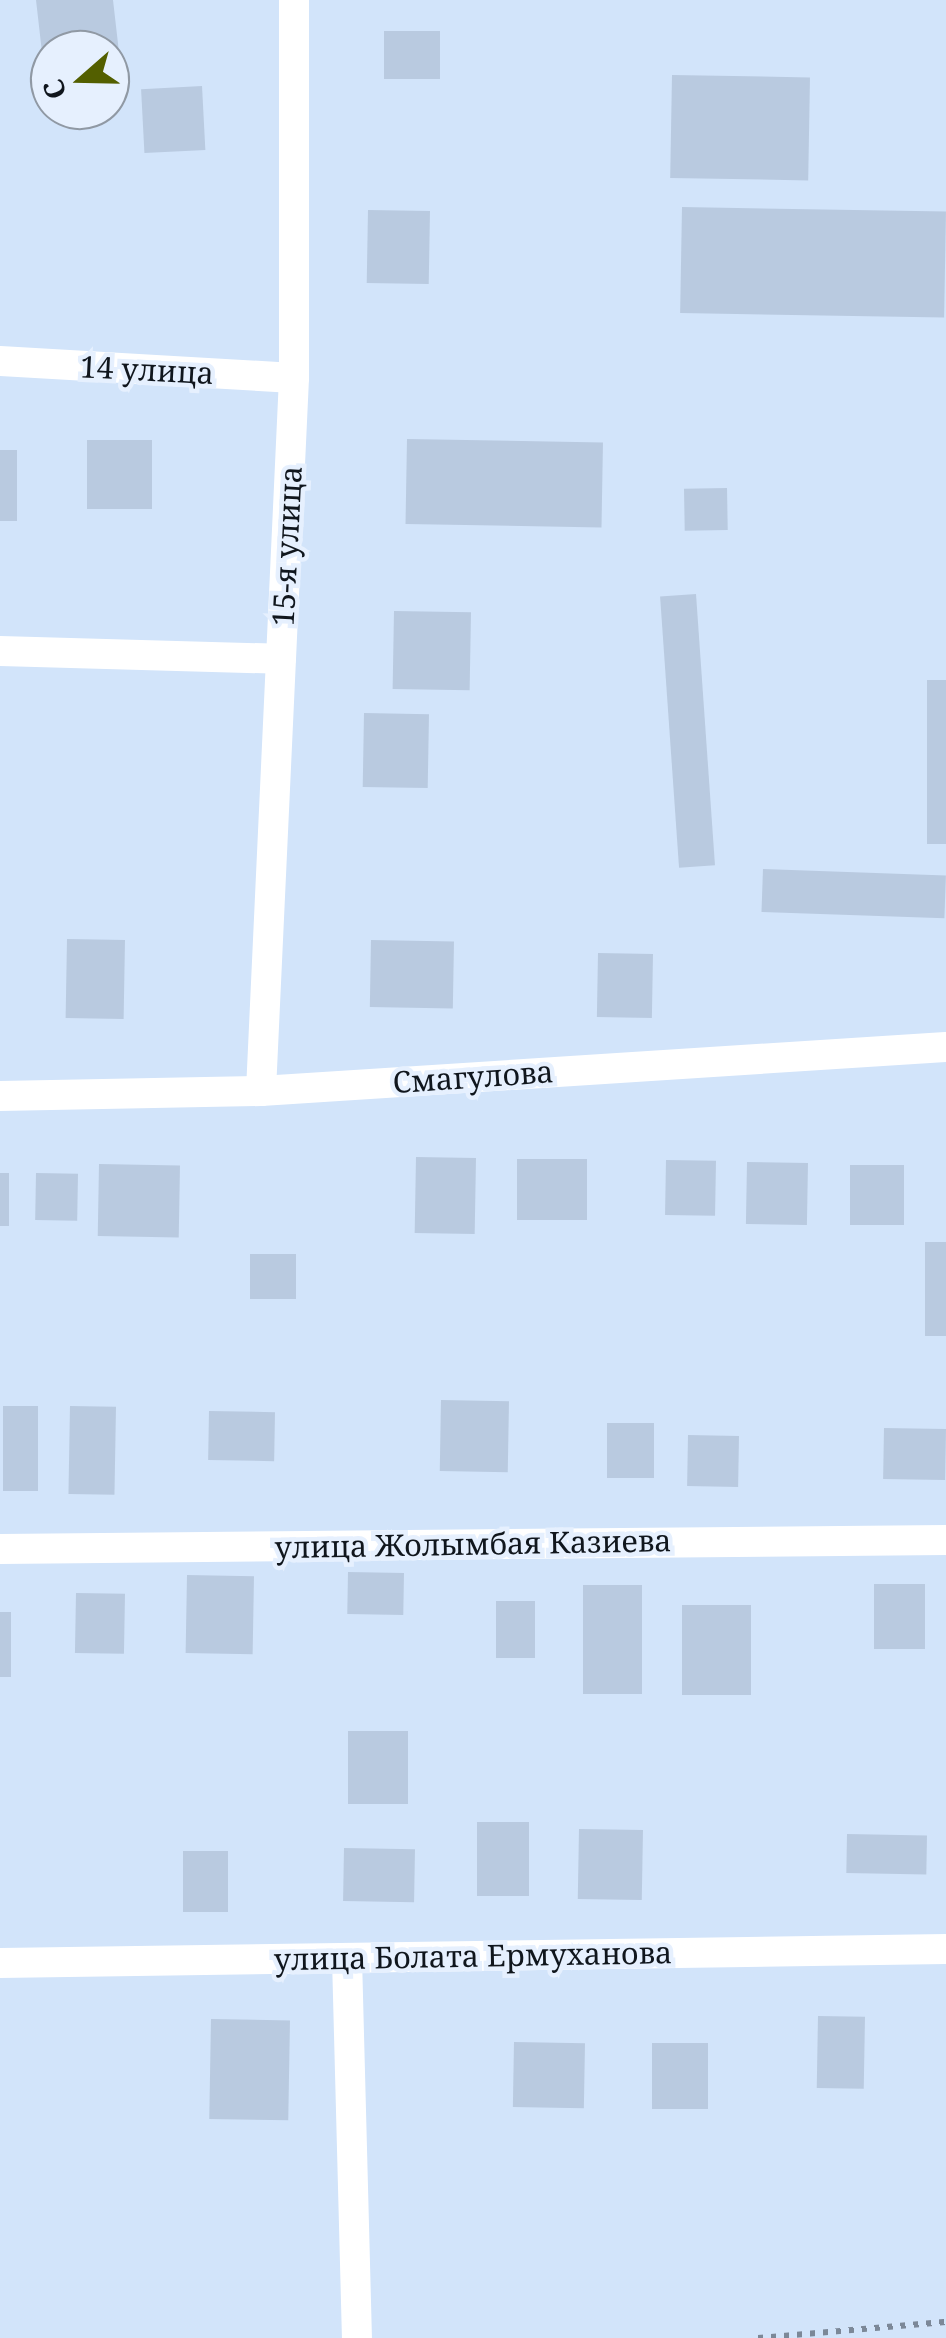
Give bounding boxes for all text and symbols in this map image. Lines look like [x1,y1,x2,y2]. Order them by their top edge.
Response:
north arrow [30,30,130,130]
text: С [33,74,75,105]
street label: 14 улица [79,349,215,391]
street label: 15-я улица [265,465,309,627]
street label: Смагулова [391,1053,555,1101]
street label: улица Жолымбая Казиева [274,1523,672,1565]
street label: улица Болата Ермуханова [274,1935,672,1977]

